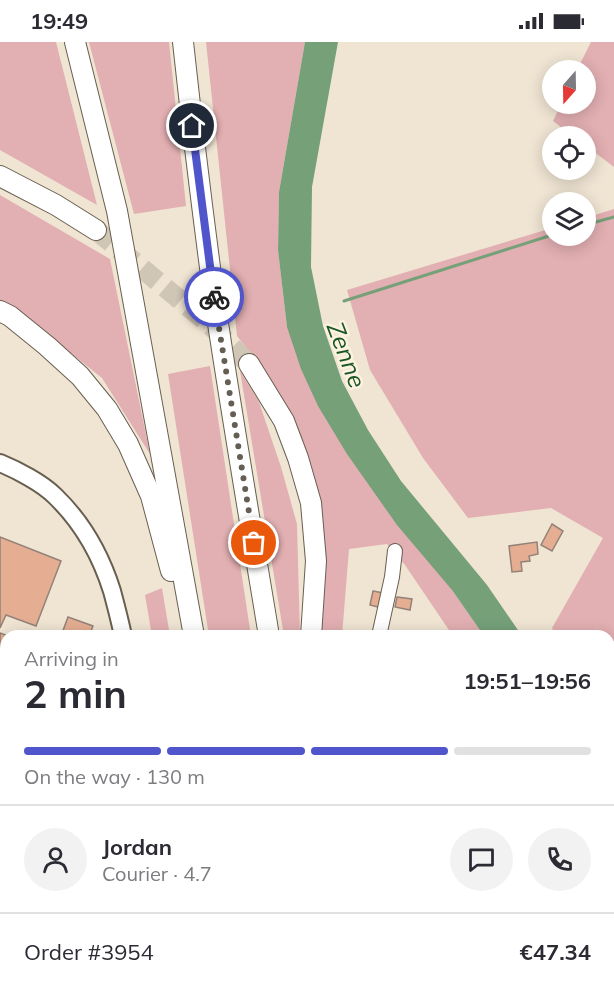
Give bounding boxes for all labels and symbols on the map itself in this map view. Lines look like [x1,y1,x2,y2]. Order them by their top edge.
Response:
north arrow [542,60,596,114]
pin [166,100,217,151]
courier [184,267,244,327]
water label: Zenne [321,317,373,392]
pin [228,517,279,568]

